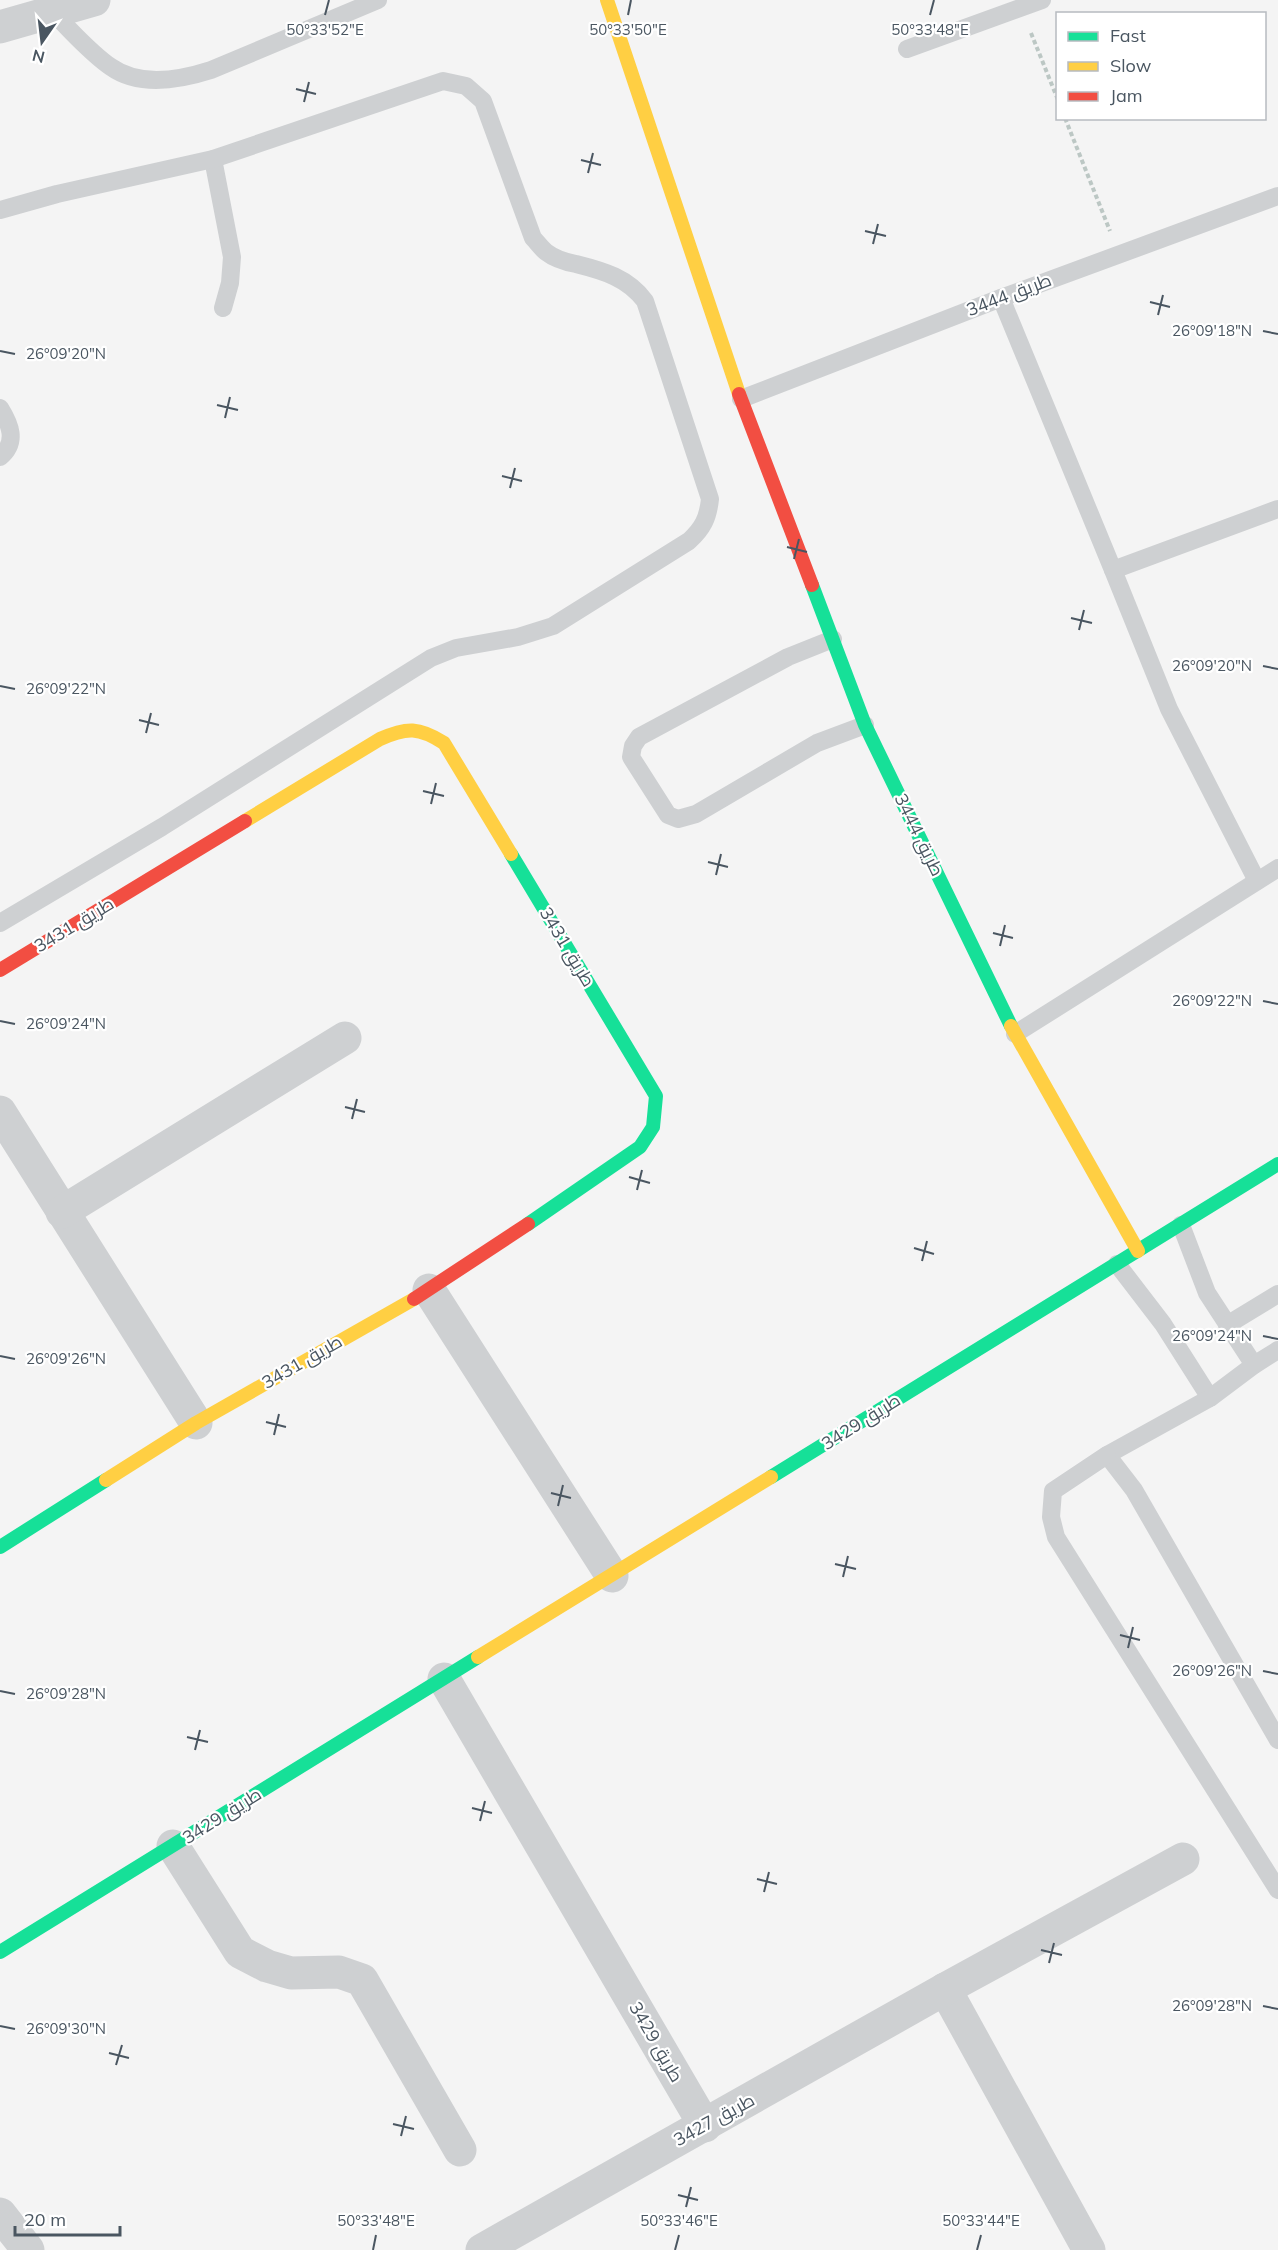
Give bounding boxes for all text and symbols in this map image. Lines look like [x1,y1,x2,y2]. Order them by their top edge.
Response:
north arrow [12,12,72,72]
legend [1056,12,1266,120]
text: 50°33'52"E [286,20,364,39]
text: 50°33'50"E [589,20,667,39]
text: 50°33'48"E [891,20,969,39]
text: Fast [1110,24,1146,47]
text: N [30,45,47,68]
text: Slow [1110,54,1152,77]
text: Jam [1110,84,1143,107]
street label: طريق 3444 [963,268,1055,322]
text: 26°09'18"N [1172,321,1252,340]
text: 26°09'20"N [26,344,106,363]
text: 26°09'20"N [1172,656,1252,675]
text: 26°09'22"N [26,679,106,698]
street label: طريق 3444 [889,790,949,880]
street label: طريق 3431 [30,892,118,958]
street label: طريق 3431 [534,903,600,991]
text: 26°09'22"N [1172,991,1252,1010]
text: 26°09'24"N [26,1014,106,1033]
text: 26°09'24"N [1172,1326,1252,1345]
street label: طريق 3431 [257,1329,347,1395]
text: 26°09'26"N [26,1349,106,1368]
street label: طريق 3429 [817,1388,905,1456]
text: 26°09'26"N [1172,1661,1252,1680]
text: 26°09'28"N [26,1684,106,1703]
street label: طريق 3429 [178,1782,266,1850]
text: 26°09'28"N [1172,1996,1252,2015]
street label: طريق 3429 [623,1997,689,2087]
text: 26°09'30"N [26,2019,106,2038]
street label: طريق 3427 [669,2088,759,2152]
scale bar [15,2199,120,2237]
text: 20 m [24,2208,66,2231]
text: 50°33'48"E [337,2211,415,2230]
text: 50°33'46"E [640,2211,718,2230]
text: 50°33'44"E [942,2211,1020,2230]

